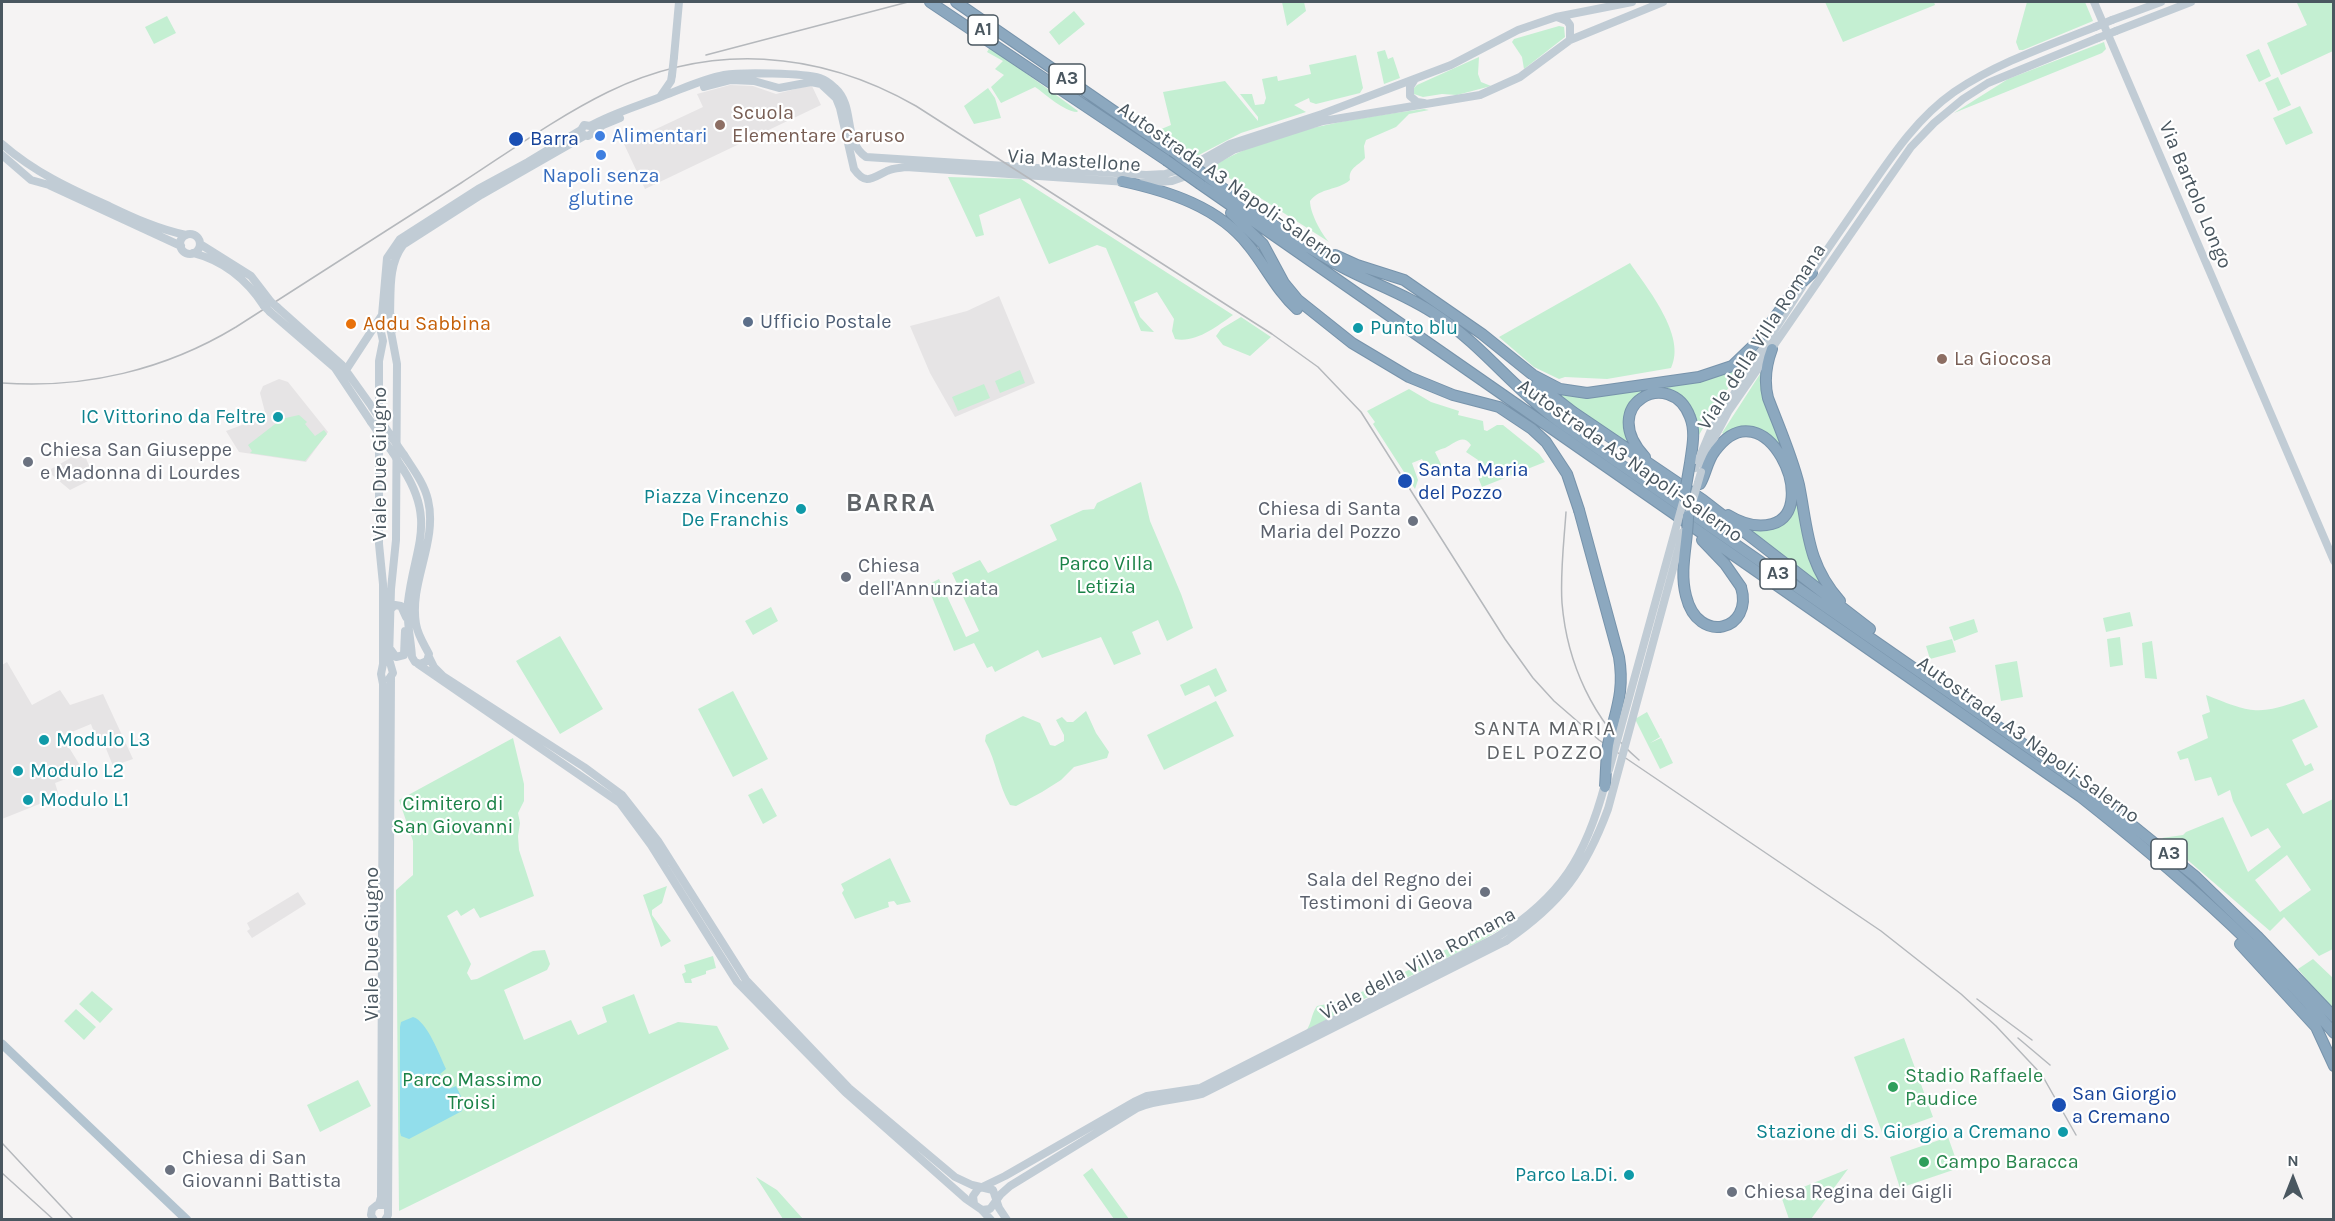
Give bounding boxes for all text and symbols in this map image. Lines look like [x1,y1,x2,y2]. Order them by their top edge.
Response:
road number: A1 [968,15,998,45]
road number: A3 [1049,64,1085,94]
street label: Autostrada A3 Napoli-Salerno [1113,97,1347,271]
place label: Scuola Elementare Caruso [732,101,905,148]
marker: Scuola Elementare Caruso [713,118,727,132]
street label: Via Bartolo Longo [2153,118,2237,272]
place label: Alimentari [612,124,708,148]
place label: Barra [530,127,579,151]
marker: Alimentari [593,129,607,143]
marker: Barra [507,130,525,148]
street label: Via Mastellone [1006,144,1142,178]
marker: Napoli senza glutine [594,148,608,162]
place label: Napoli senza glutine [543,164,659,211]
street label: Viale della Villa Romana [1693,239,1831,435]
place label: Ufficio Postale [760,310,892,334]
place label: Addu Sabbina [363,312,491,336]
marker: Ufficio Postale [741,315,755,329]
place label: Punto blu [1370,316,1458,340]
marker: Addu Sabbina [344,317,358,331]
marker: Punto blu [1351,321,1365,335]
place label: La Giocosa [1954,347,2052,371]
marker: La Giocosa [1935,352,1949,366]
street label: Autostrada A3 Napoli-Salerno [1513,374,1747,548]
street label: Viale Due Giugno [368,387,392,541]
place label: IC Vittorino da Feltre [81,405,266,429]
marker: IC Vittorino da Feltre [271,410,285,424]
place label: Chiesa San Giuseppe e Madonna di Lourdes [40,438,240,485]
marker: Chiesa San Giuseppe e Madonna di Lourdes [21,455,35,469]
place label: Santa Maria del Pozzo [1418,458,1529,505]
marker: Santa Maria del Pozzo [1396,472,1414,490]
place label: Piazza Vincenzo De Franchis [644,485,789,532]
district label: BARRA [846,488,936,520]
place label: Chiesa di Santa Maria del Pozzo [1258,497,1401,544]
marker: Piazza Vincenzo De Franchis [794,502,808,516]
marker: Chiesa di Santa Maria del Pozzo [1406,514,1420,528]
park label: Parco Villa Letizia [1059,552,1153,599]
place label: Chiesa dell'Annunziata [858,554,999,601]
road number: A3 [1760,559,1796,589]
marker: Chiesa dell'Annunziata [839,570,853,584]
street label: Autostrada A3 Napoli-Salerno [1912,651,2144,829]
district label: SANTA MARIA DEL POZZO [1474,716,1616,766]
place label: Modulo L3 [56,728,150,752]
marker: Modulo L3 [37,733,51,747]
place label: Modulo L2 [30,759,124,783]
marker: Modulo L2 [11,764,25,778]
place label: Modulo L1 [40,788,129,812]
park label: Cimitero di San Giovanni [393,792,513,839]
marker: Modulo L1 [21,793,35,807]
road number: A3 [2151,839,2187,869]
street label: Viale Due Giugno [360,867,384,1021]
place label: Sala del Regno dei Testimoni di Geova [1300,868,1473,915]
marker: Sala del Regno dei Testimoni di Geova [1478,885,1492,899]
street label: Viale della Villa Romana [1316,902,1520,1026]
place label: Stadio Raffaele Paudice [1905,1064,2043,1111]
park label: Parco Massimo Troisi [402,1068,542,1115]
marker: Stadio Raffaele Paudice [1886,1080,1900,1094]
place label: San Giorgio a Cremano [2072,1082,2177,1129]
marker: San Giorgio a Cremano [2050,1096,2068,1114]
place label: Stazione di S. Giorgio a Cremano [1756,1120,2051,1144]
marker: Stazione di S. Giorgio a Cremano [2056,1125,2070,1139]
place label: Chiesa di San Giovanni Battista [182,1146,341,1193]
north arrow [2263,1149,2323,1209]
place label: Campo Baracca [1936,1150,2079,1174]
text: N [2287,1151,2299,1170]
marker: Campo Baracca [1917,1155,1931,1169]
marker: Chiesa di San Giovanni Battista [163,1163,177,1177]
place label: Parco La.Di. [1515,1163,1617,1187]
marker: Parco La.Di. [1622,1168,1636,1182]
place label: Chiesa Regina dei Gigli [1744,1180,1953,1204]
marker: Chiesa Regina dei Gigli [1725,1185,1739,1199]

